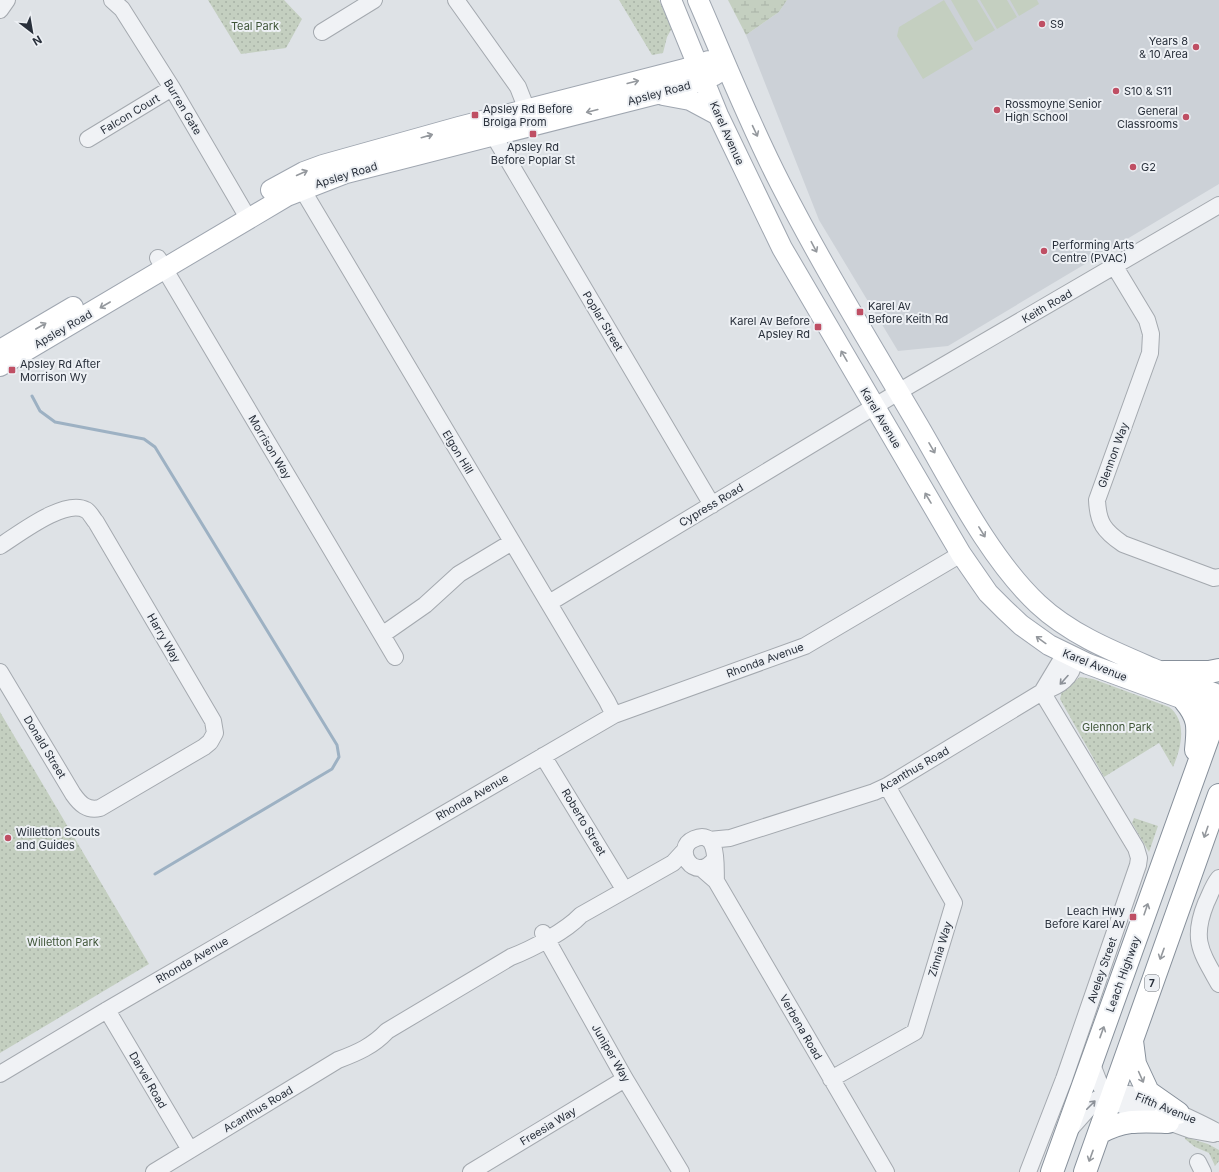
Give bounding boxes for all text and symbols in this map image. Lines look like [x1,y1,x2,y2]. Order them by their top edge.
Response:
north arrow [12,12,52,52]
place label: S9 [1050,17,1064,31]
park label: Teal Park [231,19,279,33]
marker: S9 [1037,19,1047,29]
text: N [30,32,44,49]
place label: Years 8 & 10 Area [1139,34,1188,61]
marker: Years 8 & 10 Area [1191,42,1201,52]
street label: Burren Gate [161,77,205,137]
street label: Apsley Road [626,78,692,108]
one-way arrow [626,78,639,85]
place label: S10 & S11 [1124,84,1172,98]
marker: S10 & S11 [1111,86,1121,96]
street label: Falcon Court [98,91,162,137]
place label: Rossmoyne Senior High School [1005,97,1102,124]
street label: Karel Avenue [707,99,747,167]
place label: Apsley Rd Before Brolga Prom [483,102,572,129]
place label: General Classrooms [1117,104,1178,131]
marker: Rossmoyne Senior High School [992,105,1002,115]
one-way arrow [585,107,598,115]
marker: Apsley Rd Before Brolga Prom [470,110,480,120]
marker: General Classrooms [1181,112,1191,122]
one-way arrow [752,125,759,137]
marker: Apsley Rd Before Poplar St [528,129,538,139]
one-way arrow [420,132,433,139]
place label: Apsley Rd Before Poplar St [491,140,576,167]
street label: Apsley Road [313,159,379,191]
place label: G2 [1141,160,1156,174]
marker: G2 [1128,162,1138,172]
one-way arrow [296,169,308,176]
place label: Performing Arts Centre (PVAC) [1052,238,1134,265]
one-way arrow [810,241,818,253]
marker: Performing Arts Centre (PVAC) [1039,246,1049,256]
street label: Keith Road [1019,286,1075,326]
street label: Poplar Street [580,288,627,354]
place label: Karel Av Before Keith Rd [868,299,948,326]
one-way arrow [99,301,111,309]
street label: Apsley Road [31,307,95,351]
marker: Karel Av Before Keith Rd [855,307,865,317]
place label: Karel Av Before Apsley Rd [730,314,810,341]
one-way arrow [35,321,47,329]
marker: Karel Av Before Apsley Rd [813,322,823,332]
one-way arrow [840,350,848,362]
place label: Apsley Rd After Morrison Wy [20,357,100,384]
marker: Apsley Rd After Morrison Wy [7,365,17,375]
street label: Karel Avenue [857,385,905,451]
street label: Morrison Way [245,412,295,482]
street label: Glennon Way [1095,420,1131,490]
street label: Elgon Hill [440,428,476,476]
one-way arrow [928,442,936,454]
street label: Cypress Road [676,480,746,530]
one-way arrow [923,492,931,504]
one-way arrow [978,526,986,537]
street label: Harry Way [144,611,184,665]
one-way arrow [1036,636,1047,644]
street label: Rhonda Avenue [724,640,806,680]
street label: Karel Avenue [1061,646,1129,684]
one-way arrow [1059,675,1068,685]
street label: Donald Street [21,713,69,781]
park label: Glennon Park [1082,720,1152,734]
street label: Acanthus Road [876,743,952,795]
street label: Rhonda Avenue [433,771,511,823]
street label: Roberto Street [559,786,610,858]
place label: Willetton Scouts and Guides [16,825,100,852]
one-way arrow [1202,825,1209,838]
marker: Willetton Scouts and Guides [3,833,13,843]
place label: Leach Hwy Before Karel Av [1045,904,1125,931]
one-way arrow [1143,904,1151,916]
marker: Leach Hwy Before Karel Av [1128,912,1138,922]
street label: Zinnia Way [925,920,955,978]
street label: Rhonda Avenue [153,934,231,986]
street label: Leach Highway [1103,934,1143,1014]
park label: Willetton Park [27,935,99,949]
street label: Aveley Street [1084,935,1120,1005]
one-way arrow [1158,948,1165,961]
road number: 7 [1145,975,1159,991]
street label: Verbena Road [777,992,825,1062]
street label: Juniper Way [589,1021,633,1085]
one-way arrow [1099,1026,1107,1038]
street label: Darvel Road [126,1049,170,1111]
one-way arrow [1137,1071,1145,1083]
street label: Acanthus Road [221,1083,295,1135]
street label: Fifth Avenue [1133,1089,1199,1127]
one-way arrow [1086,1100,1096,1110]
street label: Freesia Way [517,1104,579,1148]
one-way arrow [1086,1150,1094,1162]

